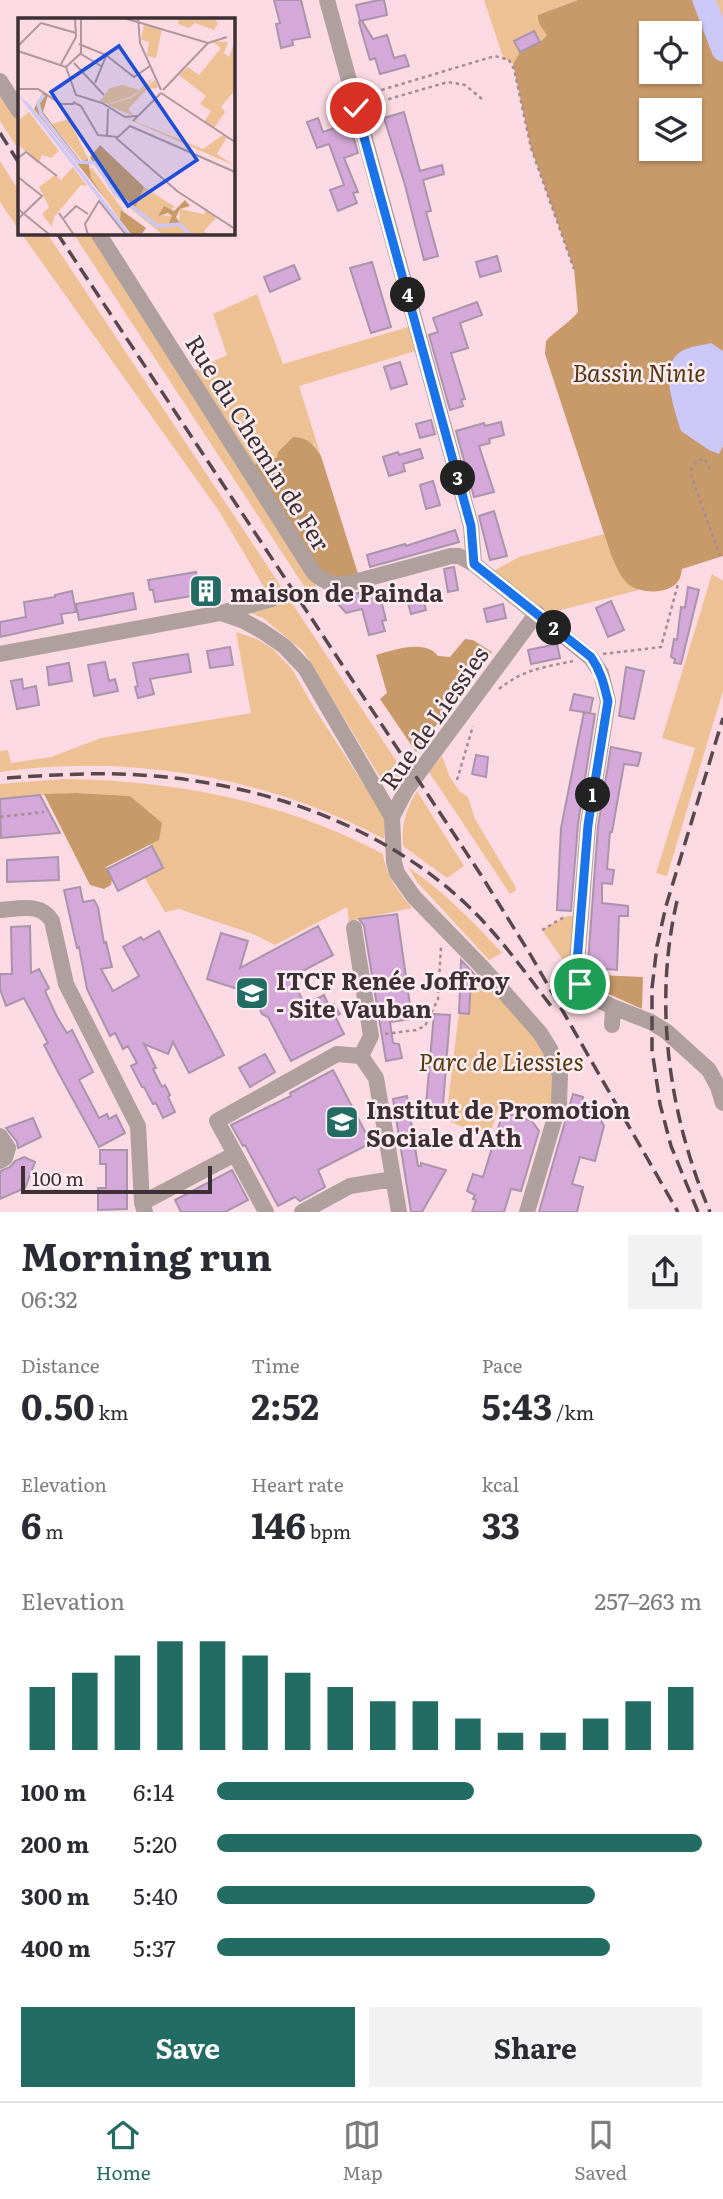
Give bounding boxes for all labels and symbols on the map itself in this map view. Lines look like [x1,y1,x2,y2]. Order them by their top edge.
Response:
inset map [18,18,234,234]
pin [326,78,386,138]
pin: 4 [390,278,426,312]
street label: Rue du Chemin de Fer [178,327,340,557]
park label: Bassin Ninie [572,354,706,389]
pin: 3 [440,461,476,496]
building icon: maison de Painda [187,572,225,610]
place label: maison de Painda [230,574,443,609]
pin: 2 [536,610,572,646]
street label: Rue de Liessies [370,638,496,796]
pin: 1 [576,778,610,812]
pin [550,954,610,1014]
place label: ITCF Renée Joffroy - Site Vauban [276,962,510,1025]
school or university icon: ITCF Renée Joffroy - Site Vauban [233,974,271,1012]
park label: Parc de Liessies [418,1043,584,1078]
place label: Institut de Promotion Sociale d'Ath [366,1091,631,1154]
school or university icon: Institut de Promotion Sociale d'Ath [323,1103,361,1141]
scale bar [21,1163,212,1195]

